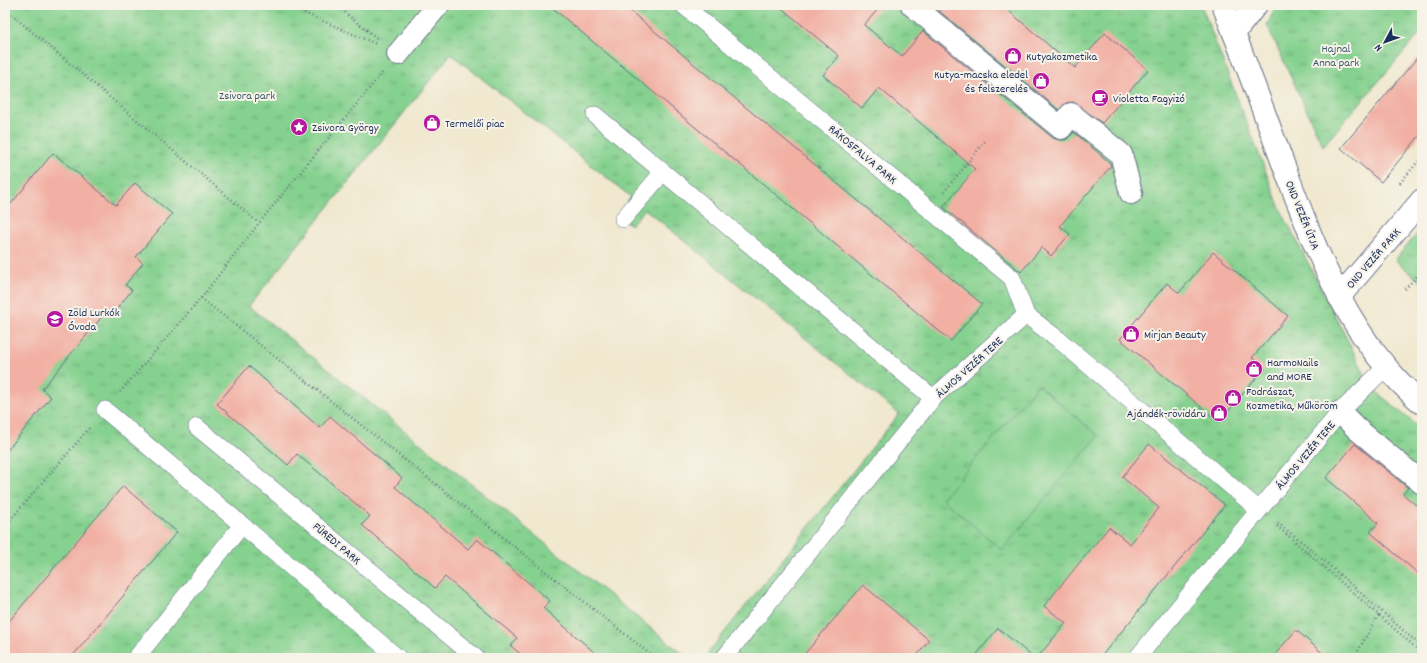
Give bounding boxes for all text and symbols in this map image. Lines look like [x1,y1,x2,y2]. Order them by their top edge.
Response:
north arrow [1365,22,1405,62]
text: N [1371,40,1387,55]
park label: Hajnal Anna park [1313,41,1359,72]
shop icon: Kutyakozmetika [1003,46,1023,66]
place label: Kutyakozmetika [1026,49,1098,66]
place label: Kutya-macska eledel és felszerelés [934,67,1028,98]
shop icon: Kutya-macska eledel és felszerelés [1031,71,1051,91]
park label: Zsivora park [219,88,275,105]
cafe icon: Violetta Fagyizó [1090,88,1110,108]
place label: Violetta Fagyizó [1113,91,1185,108]
shop icon: Termelői piac [422,113,442,133]
place label: Termelői piac [445,116,505,133]
place icon: Zsivora György [289,117,309,137]
place label: Zsivora György [312,120,380,137]
street label: RÁKOSFALVA PARK [824,121,900,189]
street label: OND VEZÉR ÚTJA [1280,178,1323,253]
street label: OND VEZÉR PARK [1343,225,1406,293]
place label: Zöld Lurkók Óvoda [68,305,120,336]
school or university icon: Zöld Lurkók Óvoda [45,309,65,329]
shop icon: Mirjan Beauty [1121,324,1141,344]
place label: Mirjan Beauty [1144,327,1207,344]
street label: ÁLMOS VEZÉR TERE [933,333,1008,403]
place label: HarmoNails and MORE [1267,355,1318,386]
shop icon: HarmoNails and MORE [1244,359,1264,379]
place label: Fodrászat, Kozmetika, Műköröm [1246,384,1338,415]
shop icon: Fodrászat, Kozmetika, Műköröm [1223,388,1243,408]
shop icon: Ajándék-rövidáru [1209,403,1229,423]
place label: Ajándék-rövidáru [1127,406,1206,423]
street label: ÁLMOS VEZÉR TERE [1272,417,1340,494]
street label: FÜREDI PARK [308,519,364,570]

